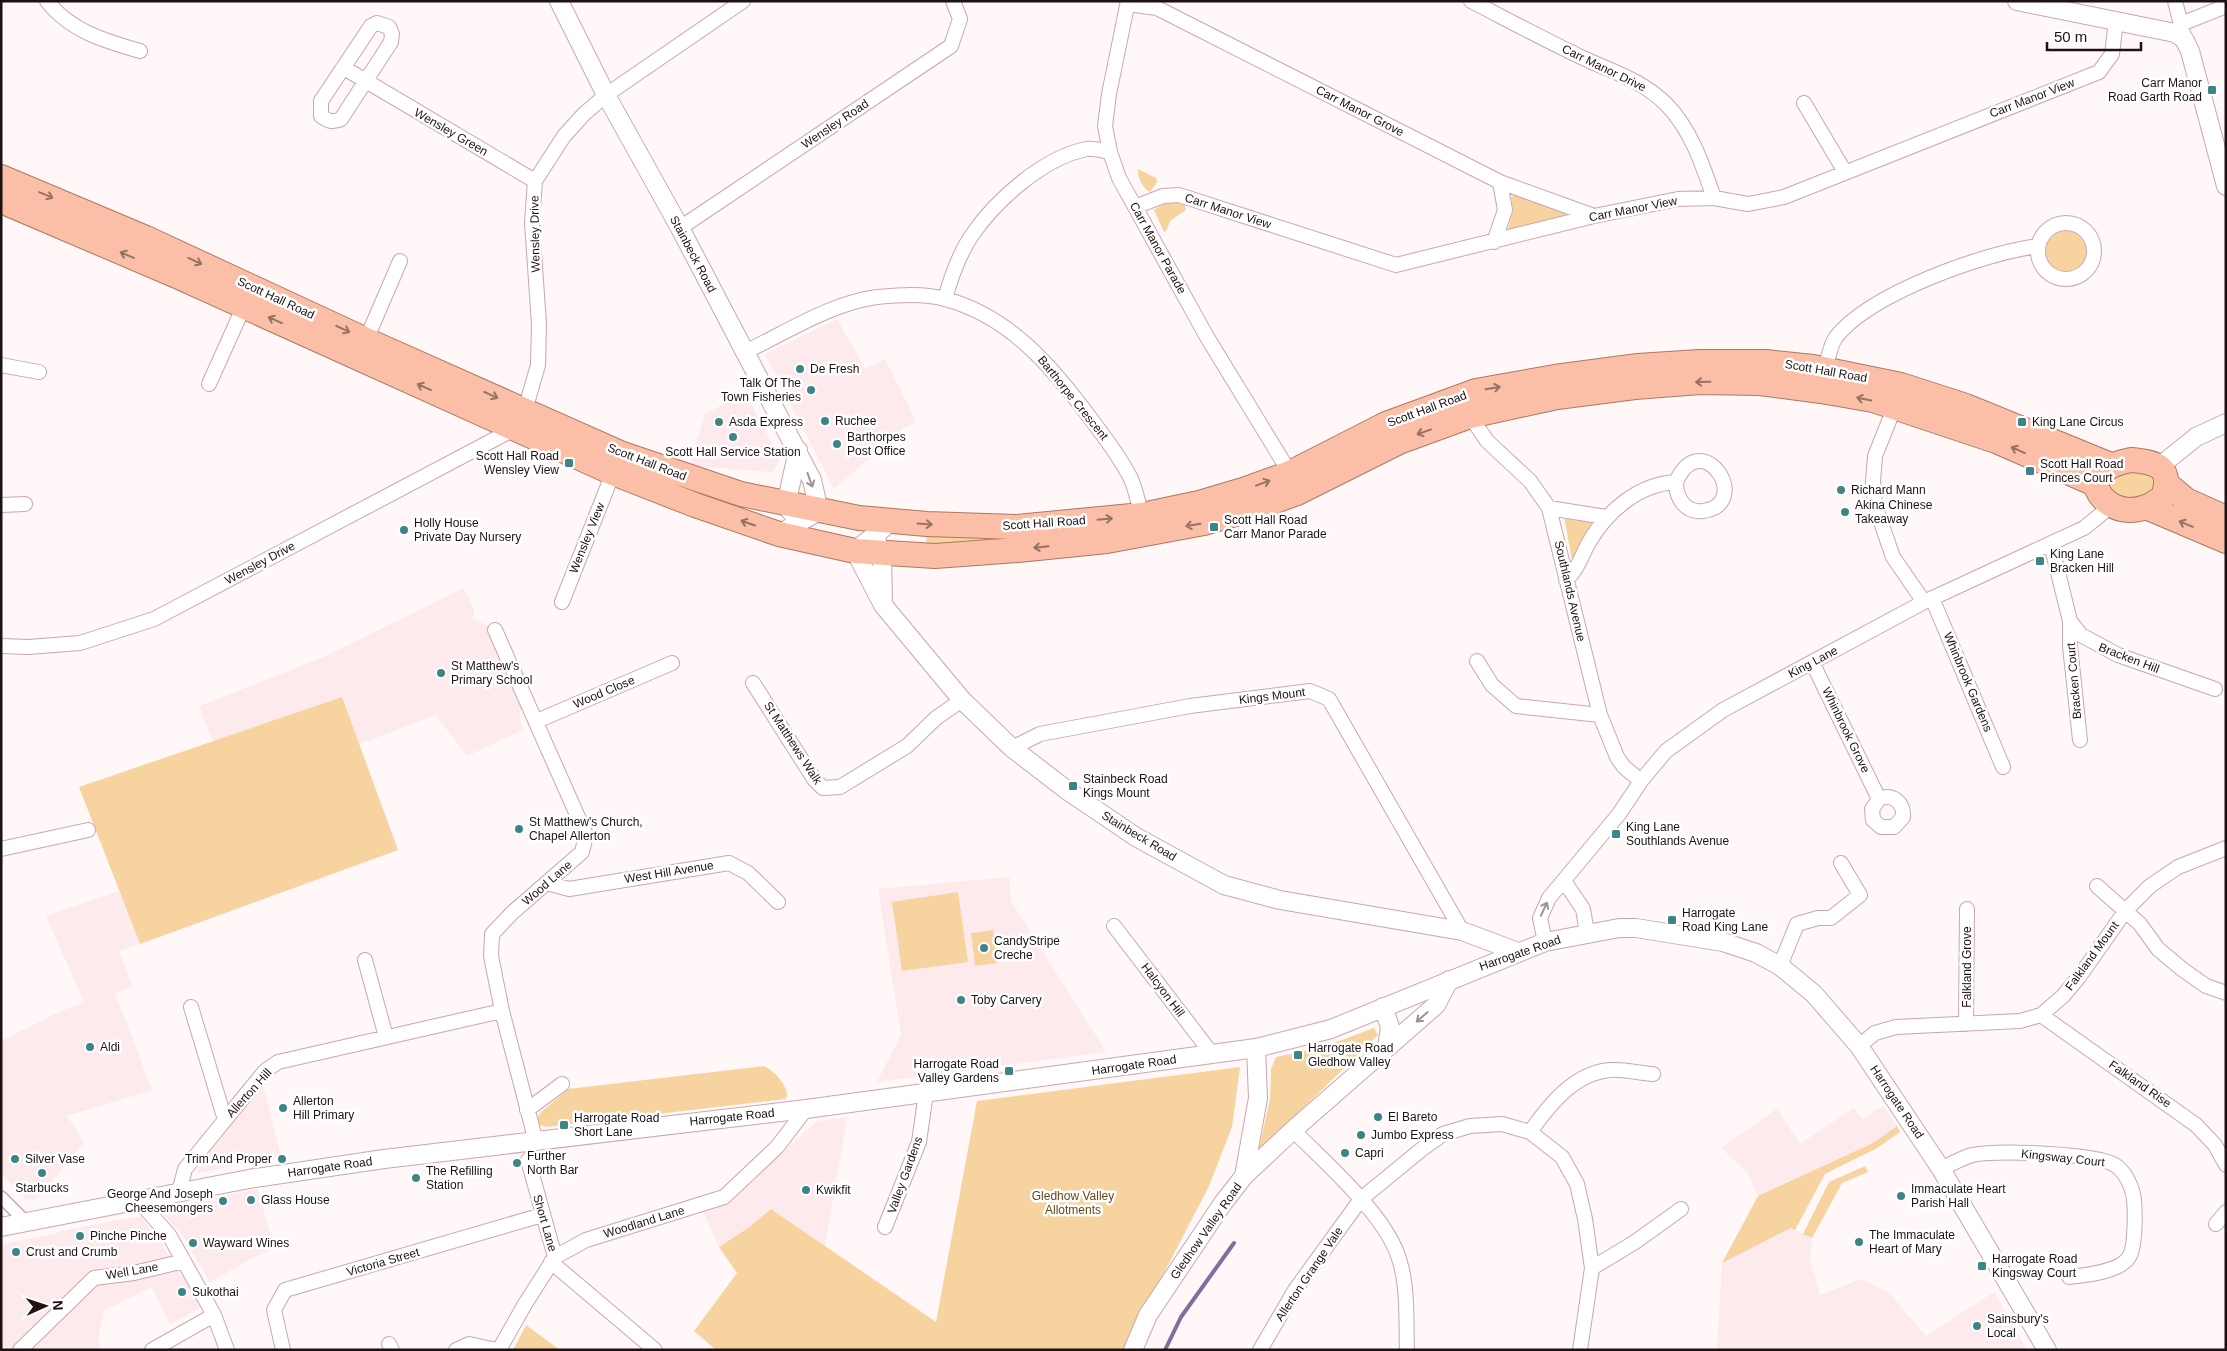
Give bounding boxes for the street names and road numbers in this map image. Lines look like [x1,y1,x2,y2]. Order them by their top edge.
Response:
street label: Carr Manor Drive [1560,42,1649,95]
street label: Carr Manor View [1988,75,2077,121]
street label: Carr Manor Grove [1314,83,1407,139]
street label: Wensley Road [799,96,871,152]
street label: Wensley Green [412,105,490,159]
street label: Carr Manor View [1183,190,1273,232]
street label: Carr Manor View [1588,193,1679,224]
street label: Wensley Drive [527,195,543,273]
street label: Carr Manor Parade [1127,200,1189,297]
street label: Stainbeck Road [667,213,719,295]
street label: Scott Hall Road [235,274,317,322]
street label: Barthorpe Crescent [1035,353,1112,443]
street label: Scott Hall Road [1784,357,1868,385]
street label: Scott Hall Road [1385,388,1469,430]
street label: Scott Hall Road [606,441,688,483]
street label: Wensley View [566,500,608,575]
street label: Scott Hall Road [1002,513,1086,533]
street label: Wensley Drive [223,539,298,587]
street label: Southlands Avenue [1552,539,1589,643]
street label: Whinbrook Gardens [1941,630,1995,734]
street label: Bracken Hill [2097,640,2161,676]
street label: Bracken Court [2064,642,2084,720]
street label: King Lane [1786,643,1840,681]
street label: Wood Close [571,673,637,711]
street label: Kings Mount [1238,685,1307,707]
street label: Whinbrook Grove [1819,685,1873,775]
street label: St Matthews Walk [761,699,825,788]
street label: Stainbeck Road [1099,808,1179,864]
street label: Wood Lane [519,857,575,908]
street label: West Hill Avenue [623,858,715,886]
street label: Falkland Mount [2062,918,2122,993]
street label: Falkland Grove [1960,926,1974,1008]
street label: Harrogate Road [1477,932,1563,974]
street label: Halcyon Hill [1138,960,1188,1020]
street label: Harrogate Road [1091,1052,1177,1078]
street label: Falkland Rise [2106,1057,2174,1111]
street label: Harrogate Road [1867,1063,1927,1141]
street label: Allerton Hill [223,1066,275,1120]
street label: Harrogate Road [689,1106,775,1128]
street label: Valley Gardens [885,1134,925,1216]
street label: Kingsway Court [2020,1147,2106,1169]
street label: Harrogate Road [287,1154,373,1180]
street label: Gledhow Valley Road [1167,1180,1245,1282]
street label: Short Lane [530,1193,560,1253]
street label: Woodland Lane [602,1203,686,1241]
street label: Allerton Grange Vale [1272,1224,1346,1324]
street label: Victoria Street [345,1245,422,1279]
street label: Well Lane [105,1259,160,1283]

